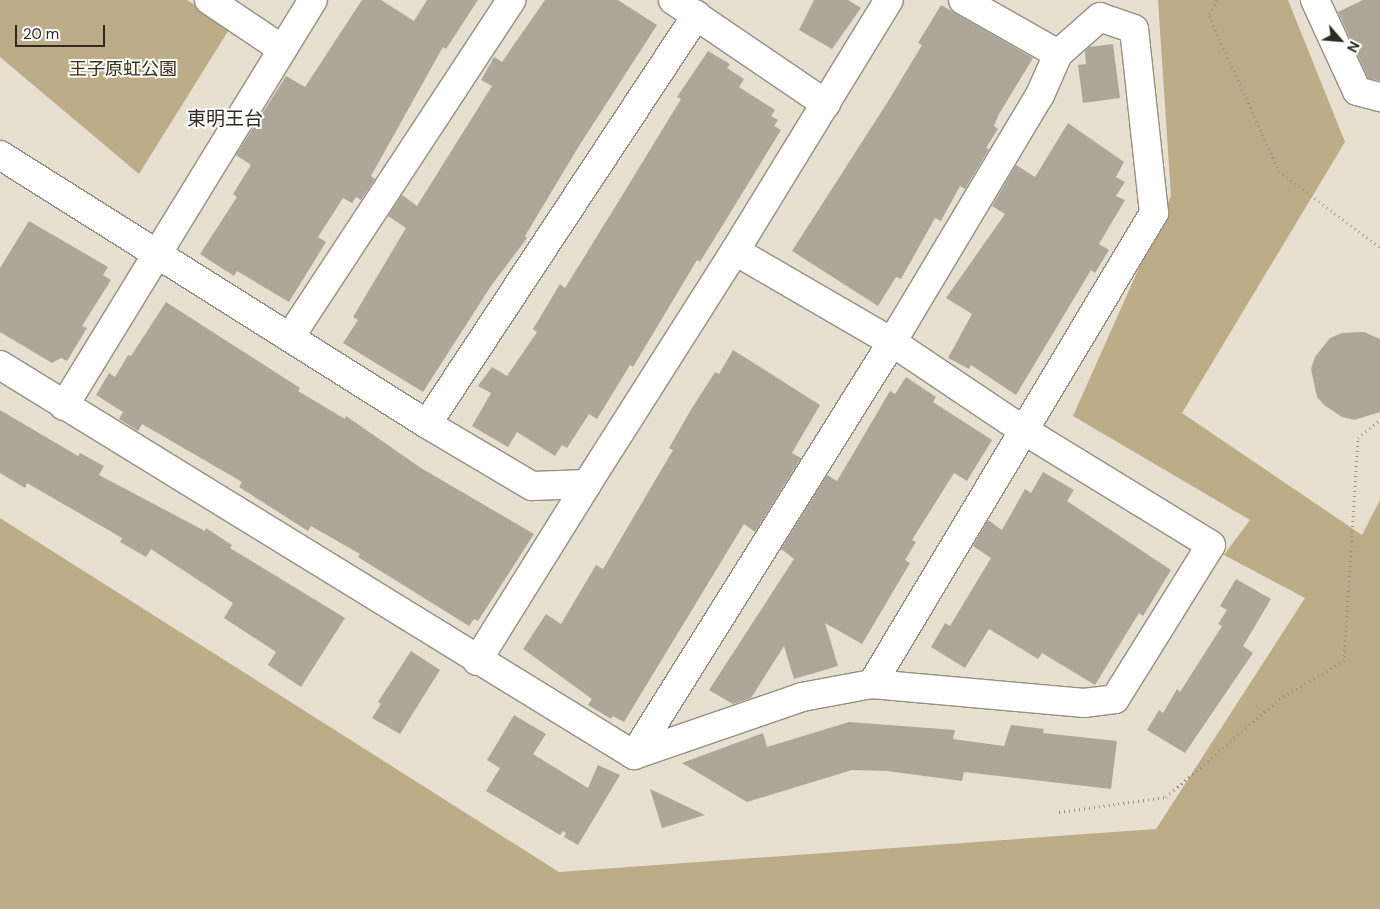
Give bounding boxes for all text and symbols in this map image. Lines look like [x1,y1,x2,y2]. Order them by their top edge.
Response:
scale bar [18,15,108,47]
north arrow [1315,15,1365,65]
text: 20 m [23,24,59,44]
text: N [1343,38,1364,55]
park label: 王子原虹公園 [69,58,177,80]
district label: 東明王台 [187,108,263,130]

